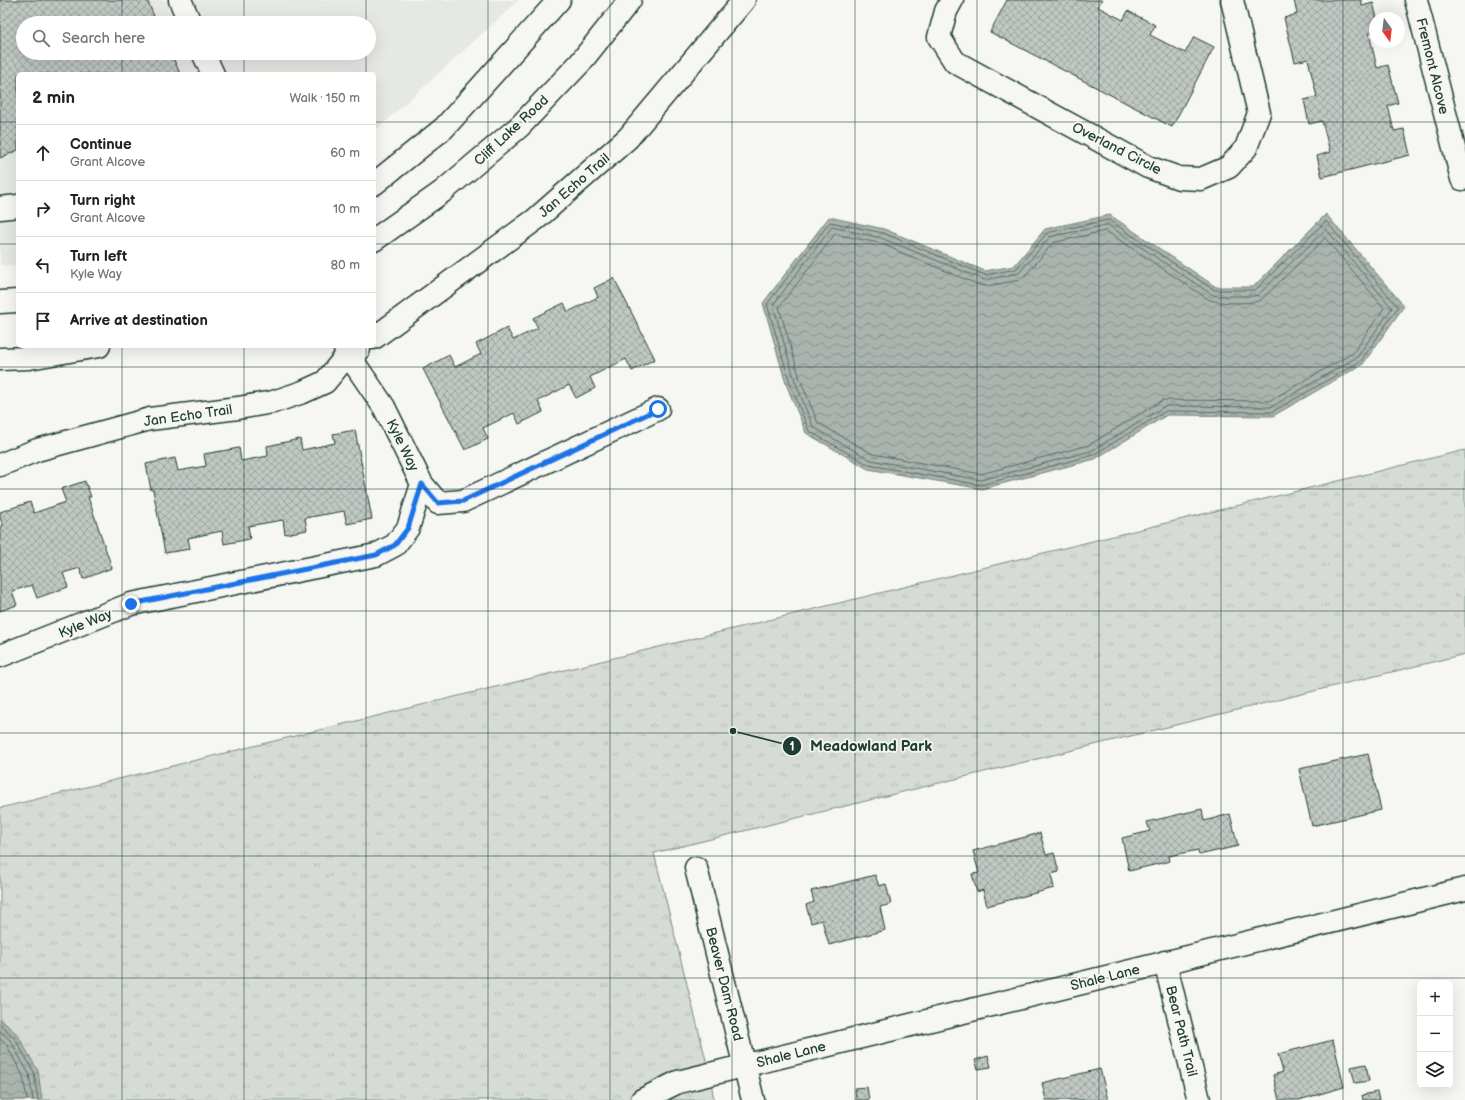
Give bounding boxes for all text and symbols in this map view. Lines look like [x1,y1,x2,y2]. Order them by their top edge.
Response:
north arrow [1369,12,1405,48]
search box [16,16,376,60]
street label: Fremont Alcove [1412,16,1453,116]
icon: search [30,27,52,49]
text: Search here [62,29,145,48]
text: 2 min [32,88,75,108]
text: Walk · 150 m [289,90,360,106]
street label: Cliff Lake Road [470,91,552,169]
street label: Overland Circle [1069,119,1164,178]
text: Continue [70,135,132,154]
icon: ahead [32,142,54,164]
text: 60 m [330,145,360,161]
street label: Jan Echo Trail [535,150,614,221]
text: Grant Alcove [70,154,145,170]
text: Turn right [70,191,135,210]
icon: right [32,198,54,220]
text: 10 m [333,201,360,217]
text: Grant Alcove [70,210,145,226]
text: Turn left [70,247,127,266]
icon: left [32,254,54,276]
text: 80 m [331,257,360,273]
text: Kyle Way [70,266,122,282]
icon: arrive [32,310,54,332]
text: Arrive at destination [70,311,208,330]
route start [649,400,667,418]
street label: Jan Echo Trail [143,401,233,430]
street label: Kyle Way [383,416,423,475]
route end [122,595,140,613]
street label: Kyle Way [56,605,115,642]
callout: Meadowland Park [782,732,940,759]
text: Meadowland Park [810,737,932,756]
text: 1 [789,739,795,754]
street label: Beaver Dam Road [702,925,747,1043]
street label: Shale Lane [1069,961,1142,994]
map controls [1417,980,1453,1088]
button: + [1417,980,1453,1016]
street label: Bear Path Trail [1162,984,1201,1078]
button: − [1417,1016,1453,1052]
street label: Shale Lane [755,1038,828,1071]
button: layers [1417,1052,1453,1088]

